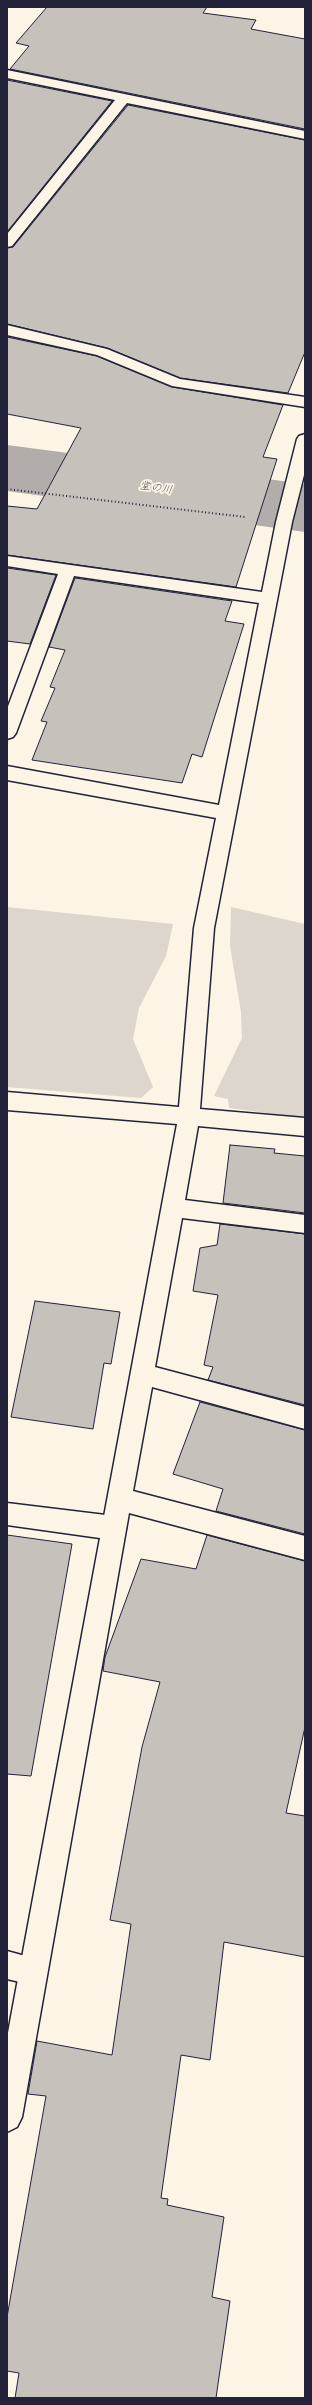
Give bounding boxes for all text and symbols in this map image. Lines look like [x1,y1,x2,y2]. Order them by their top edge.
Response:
water label: 堂の川 [139,479,173,497]

